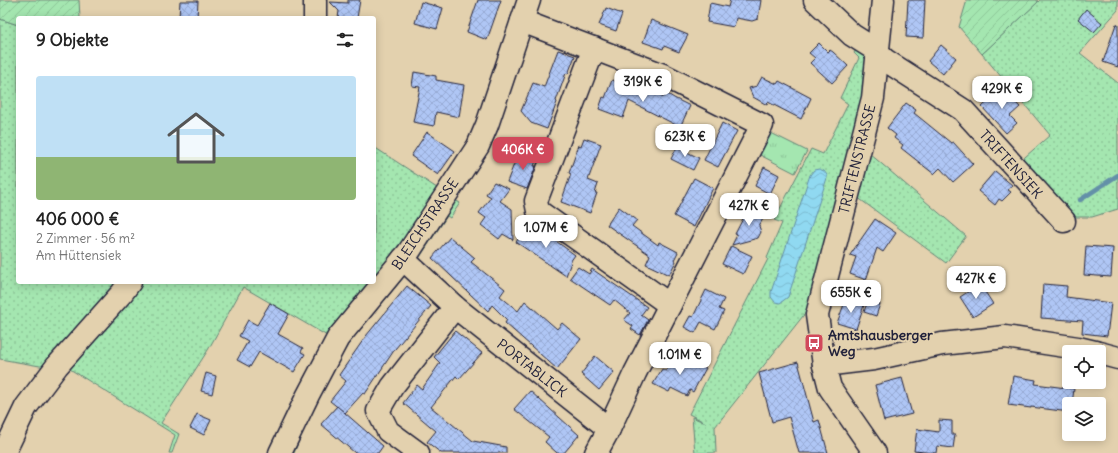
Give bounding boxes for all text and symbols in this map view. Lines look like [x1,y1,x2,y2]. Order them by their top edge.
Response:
text: 9 Objekte [36,29,109,51]
icon: filters [334,29,356,51]
pin: 319K € [610,69,676,103]
text: 319K € [623,73,663,90]
pin: 429K € [969,76,1035,110]
text: 429K € [981,80,1023,97]
icon: home [160,102,232,174]
street label: TRIFTENSTRASSE [835,102,879,216]
pin: 623K € [652,124,718,158]
street label: TRIFTENSIEK [975,126,1047,202]
text: 623K € [664,128,706,145]
pin: 406K € [490,137,556,171]
text: 406K € [501,141,545,158]
street label: BLEICHSTRASSE [388,175,462,273]
pin: 427K € [716,193,782,227]
text: 427K € [729,197,769,214]
text: 406 000 € [36,208,119,230]
pin: 1.07M € [509,215,583,249]
text: 1.07M € [524,219,568,236]
text: 2 Zimmer · 56 m² [36,230,135,247]
text: Am Hüttensiek [36,247,121,264]
pin: 427K € [943,266,1009,300]
text: 427K € [956,270,996,287]
pin: 655K € [818,280,884,314]
text: 655K € [830,284,872,301]
place label: Amtshausberger Weg [828,326,933,360]
bus stop icon: Amtshausberger Weg [803,332,825,354]
street label: PORTABLICK [493,335,571,401]
pin: 1.01M € [643,342,717,376]
map controls [1062,345,1106,441]
button: locate [1062,345,1106,389]
text: 1.01M € [658,346,702,363]
button: layers [1062,397,1106,441]

